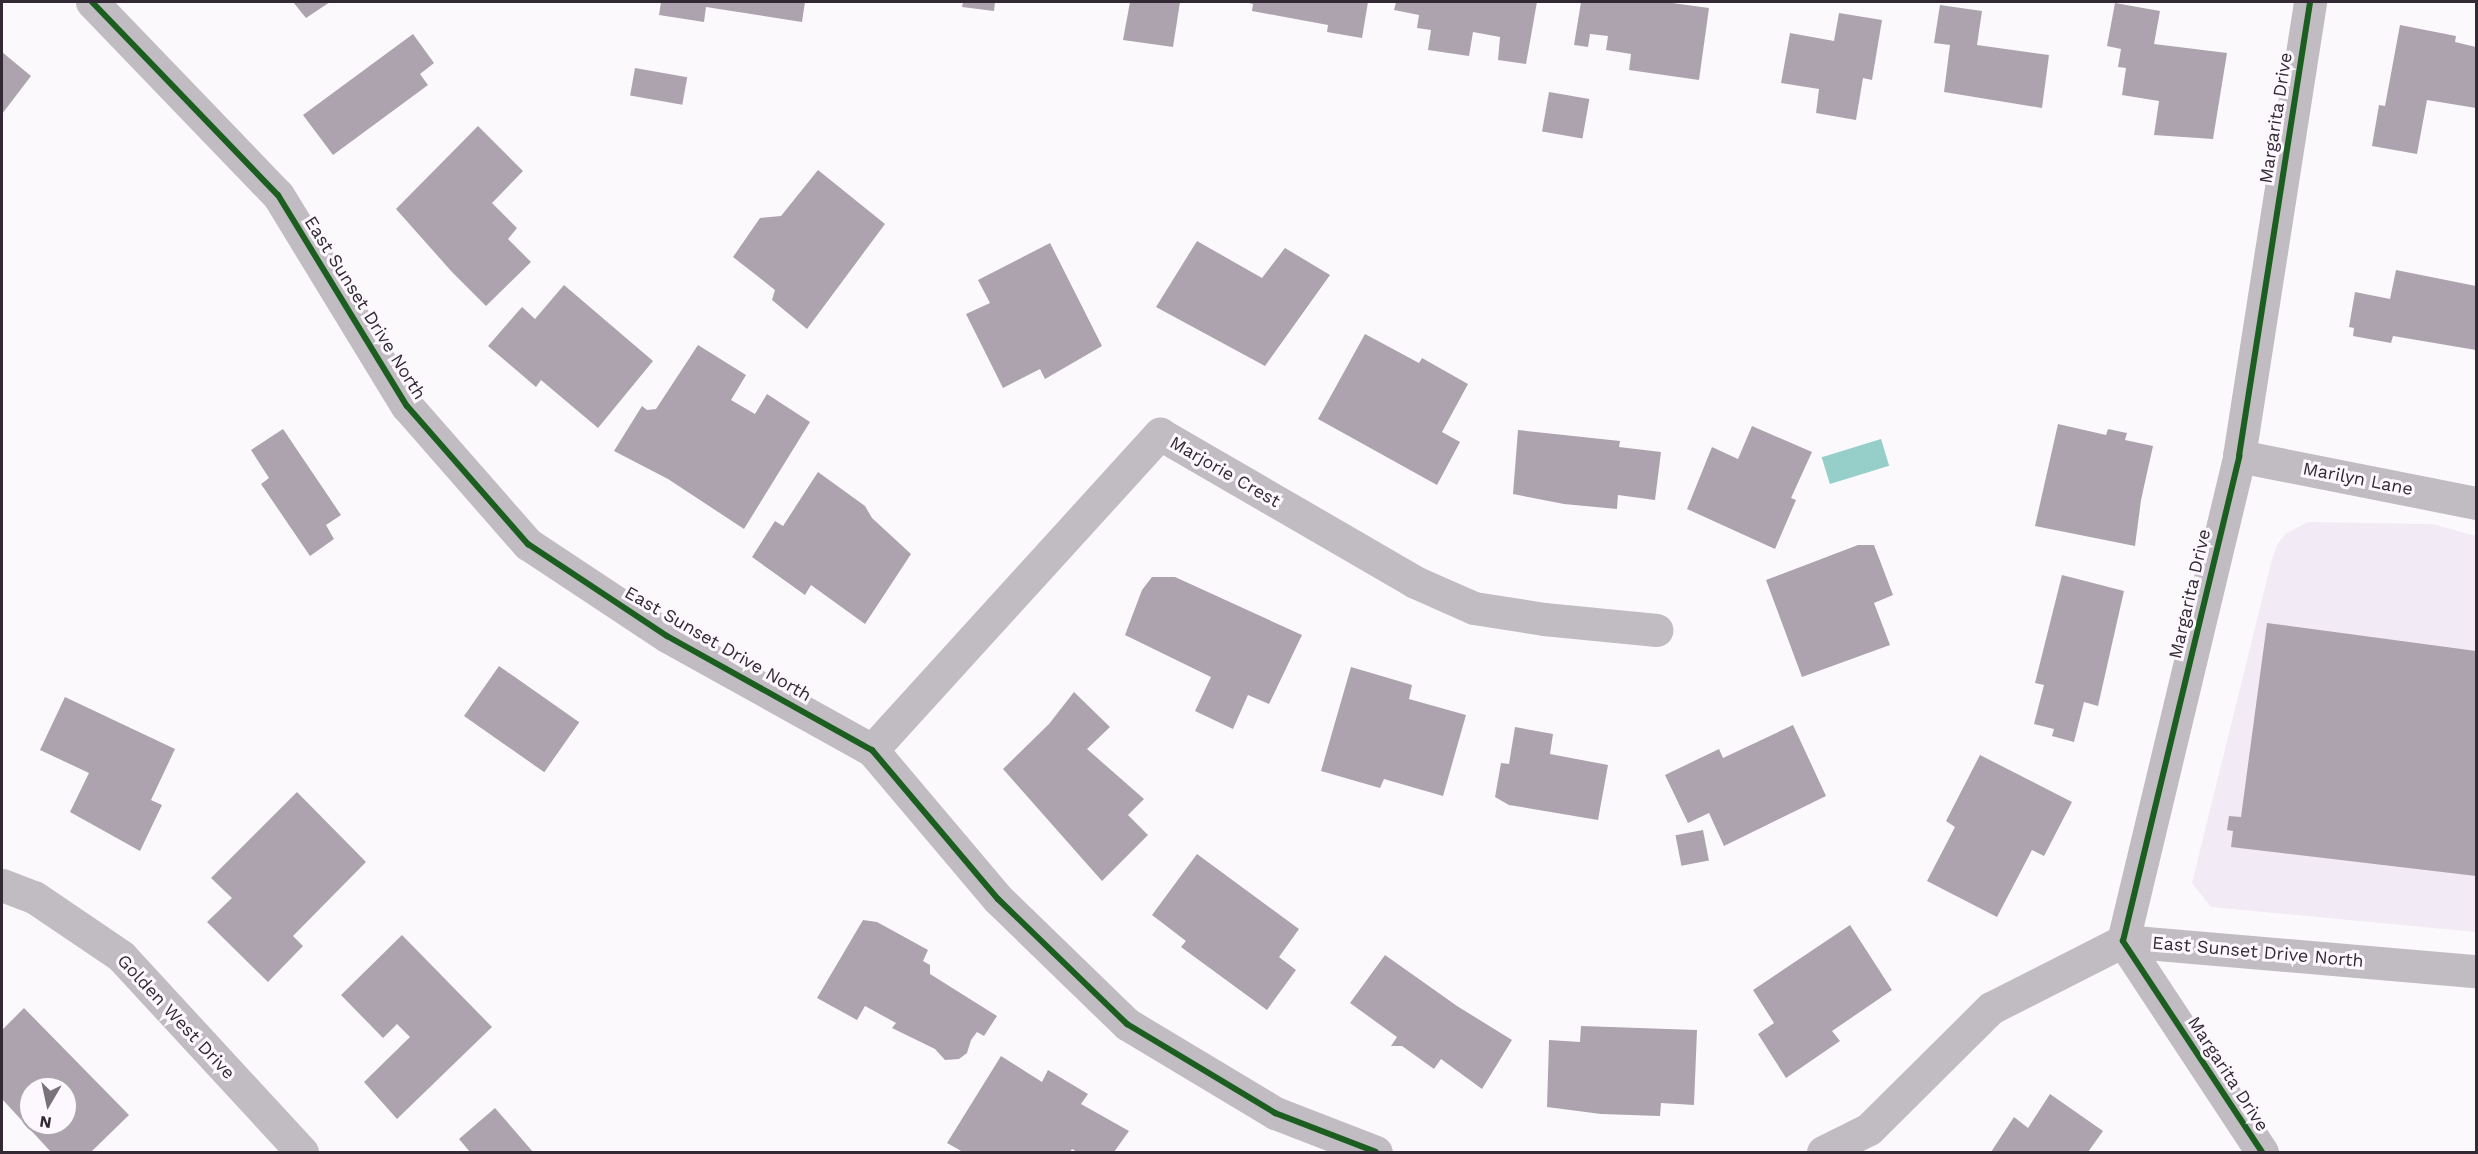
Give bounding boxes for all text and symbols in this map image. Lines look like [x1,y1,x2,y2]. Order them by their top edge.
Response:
street label: Margarita Drive [2255,51,2297,185]
street label: East Sunset Drive North [300,212,430,404]
street label: Marjorie Crest [1166,432,1284,512]
street label: Marilyn Lane [2301,458,2415,500]
street label: Margarita Drive [2165,527,2215,661]
street label: East Sunset Drive North [621,582,815,706]
street label: East Sunset Drive North [2151,932,2365,972]
street label: Golden West Drive [112,950,240,1084]
street label: Margarita Drive [2183,1012,2273,1136]
north arrow [18,1076,78,1136]
text: N [38,1112,53,1133]

